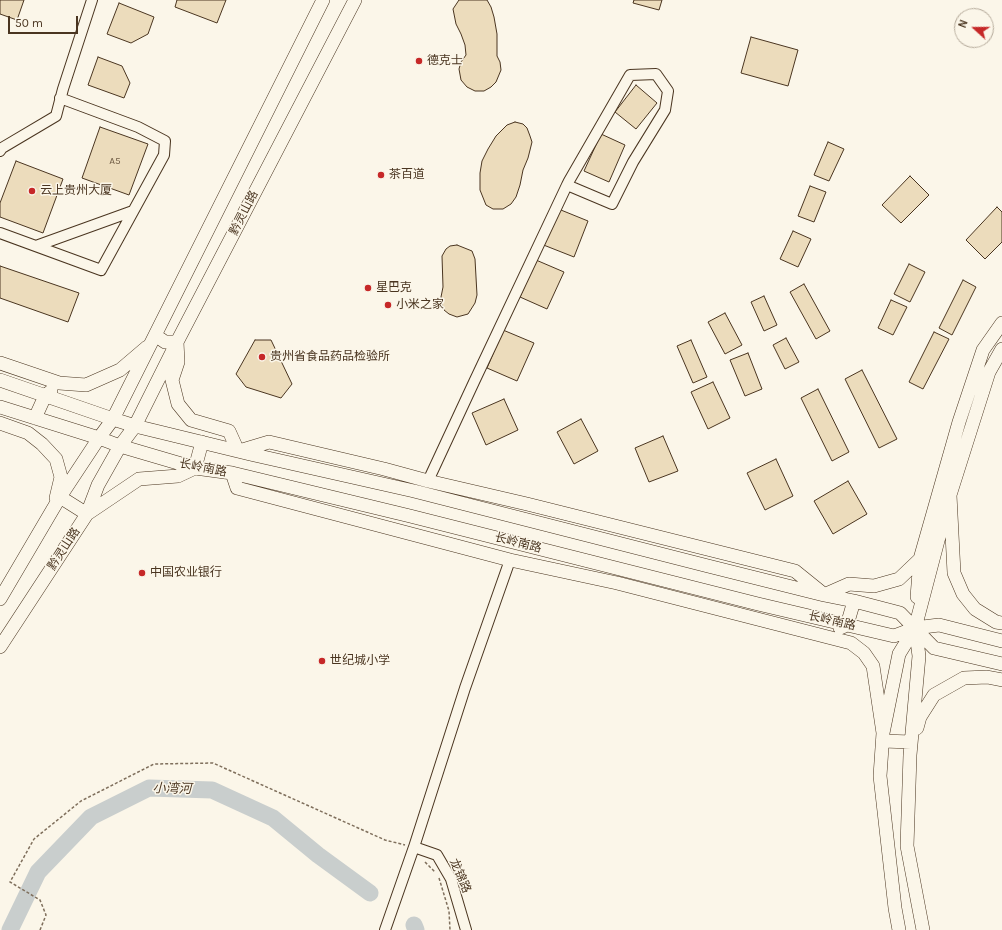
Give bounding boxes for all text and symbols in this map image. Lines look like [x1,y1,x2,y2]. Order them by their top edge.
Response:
scale bar [10,8,80,34]
north arrow [954,8,994,48]
text: 50 m [15,16,43,30]
text: N [956,18,971,30]
place label: 德克士 [427,54,463,68]
marker: 德克士 [414,56,424,66]
house number: A5 [109,155,121,167]
place label: 茶百道 [389,168,425,182]
marker: 茶百道 [376,170,386,180]
place label: 云上贵州大厦 [40,184,112,198]
marker: 云上贵州大厦 [27,186,37,196]
street label: 黔灵山路 [227,188,261,238]
place label: 星巴克 [376,281,412,295]
marker: 星巴克 [363,283,373,293]
place label: 小米之家 [396,298,444,312]
marker: 小米之家 [383,300,393,310]
place label: 贵州省食品药品检验所 [270,350,390,364]
marker: 贵州省食品药品检验所 [257,352,267,362]
street label: 长岭南路 [178,456,228,480]
street label: 黔灵山路 [45,525,83,573]
street label: 长岭南路 [493,530,543,556]
place label: 中国农业银行 [150,566,222,580]
marker: 中国农业银行 [137,568,147,578]
street label: 长岭南路 [807,609,857,633]
place label: 世纪城小学 [330,654,390,668]
marker: 世纪城小学 [317,656,327,666]
water label: 小湾河 [152,781,192,797]
street label: 龙锦路 [446,857,474,895]

